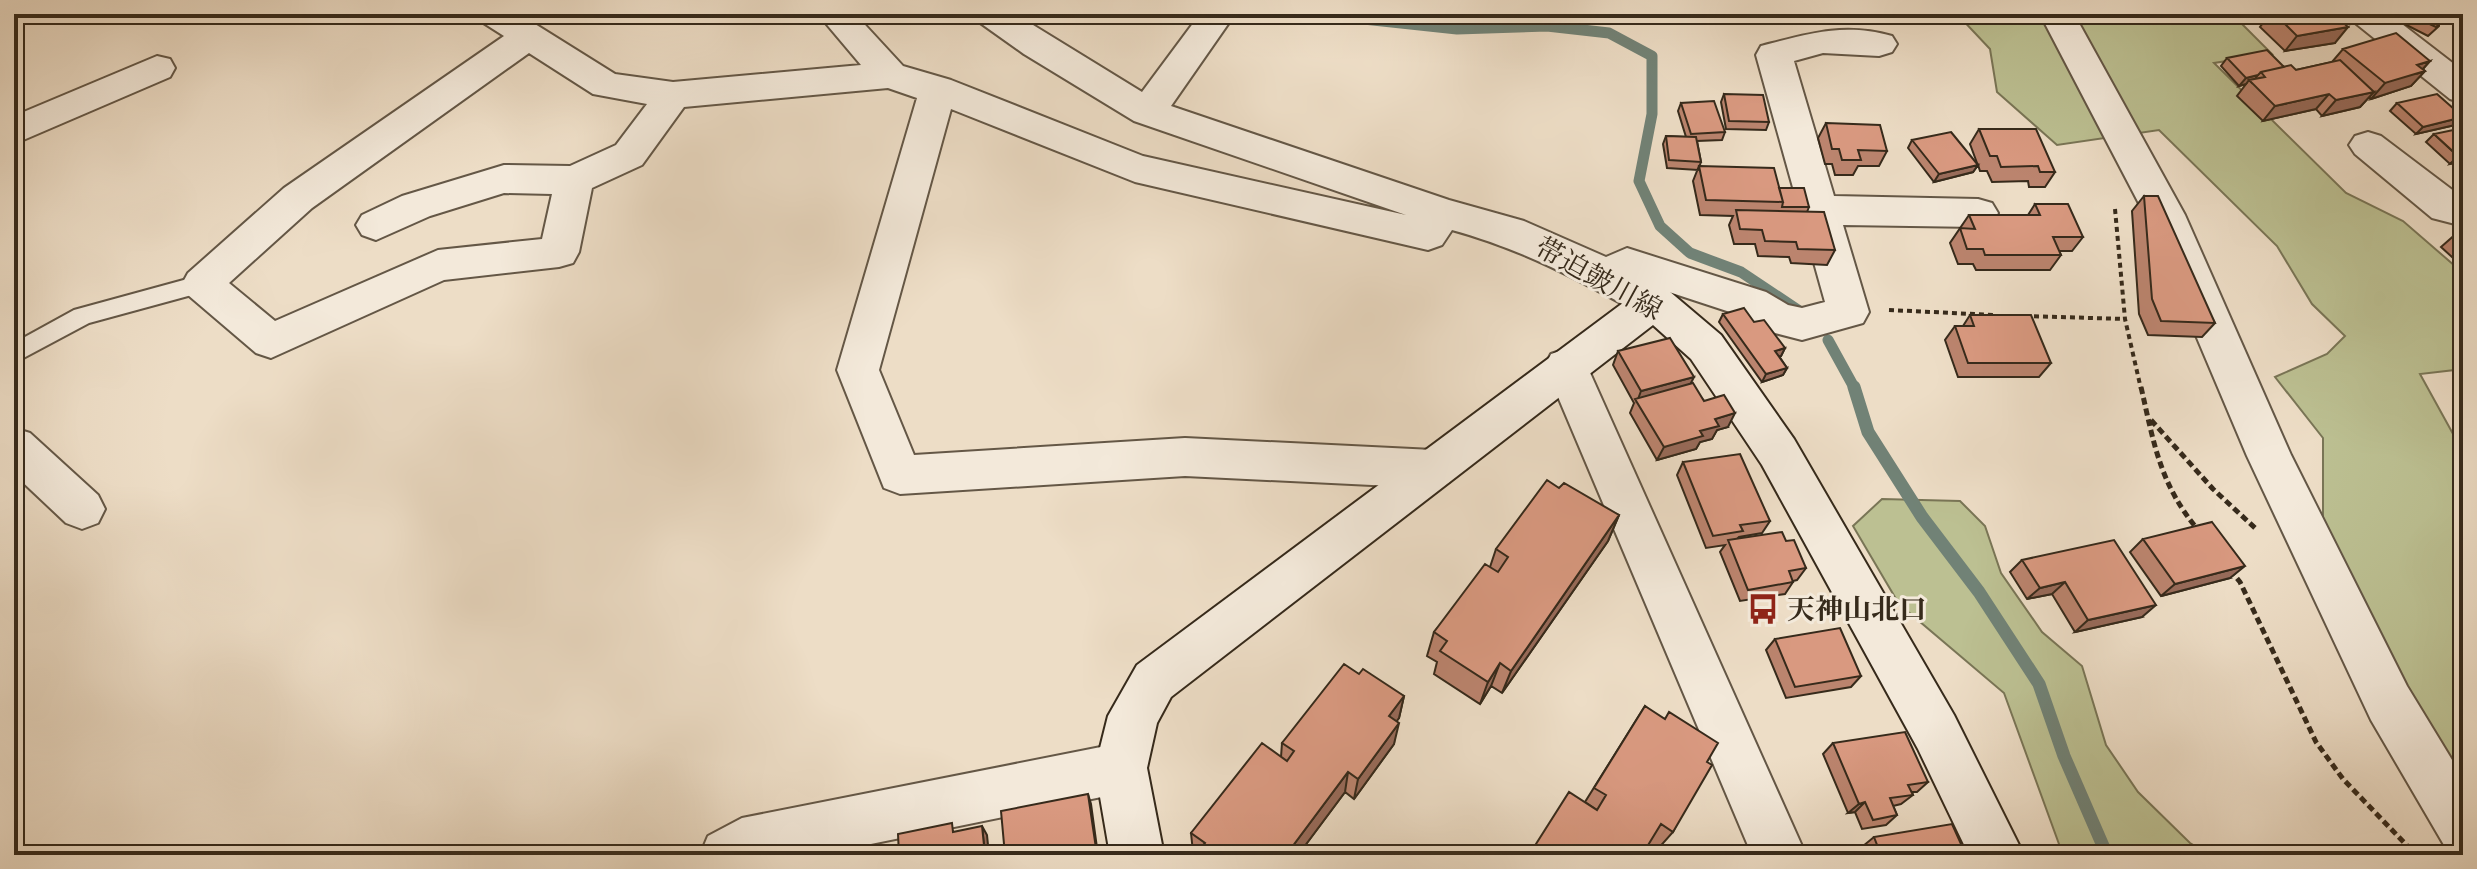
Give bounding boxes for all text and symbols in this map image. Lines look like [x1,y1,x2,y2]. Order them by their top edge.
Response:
street label: 帯迫皷川線 [1529,229,1668,328]
bus stop icon: 天神山北口 [1746,592,1780,626]
place label: 天神山北口 [1787,592,1927,627]

